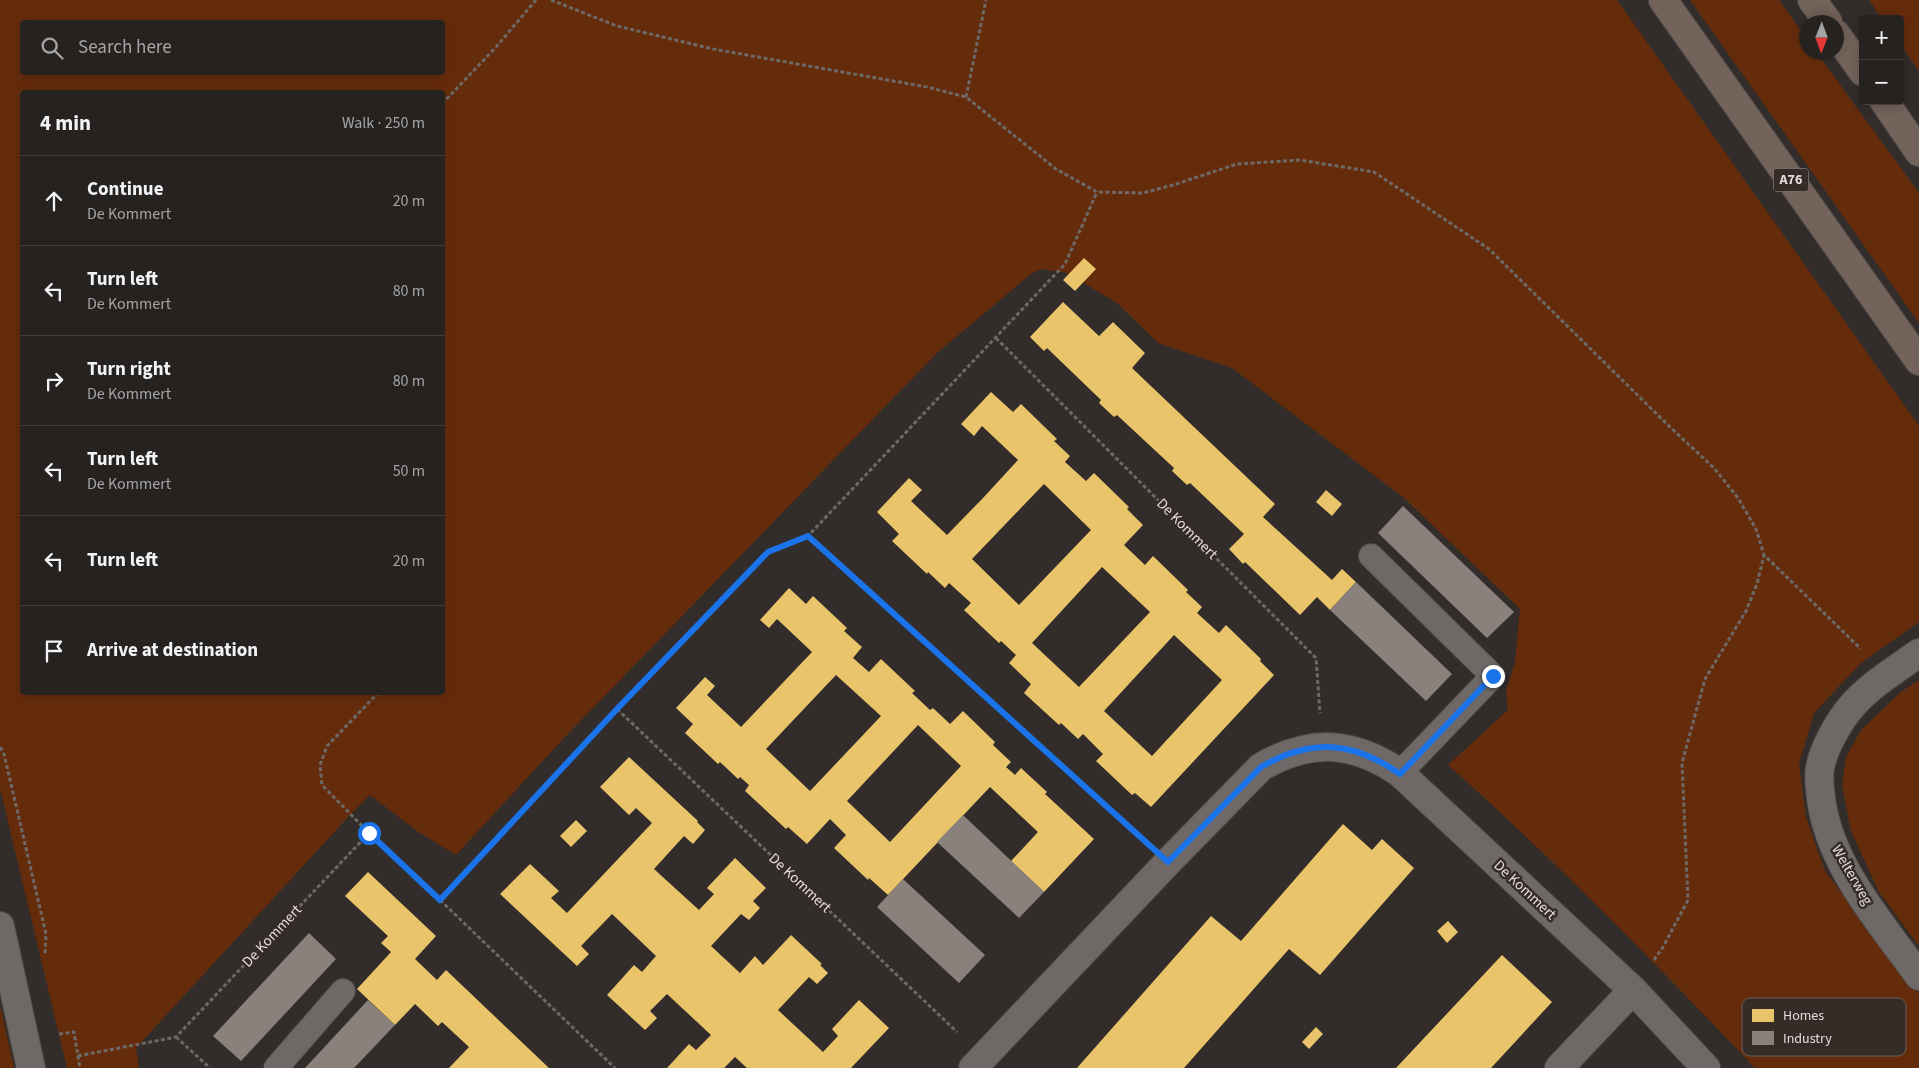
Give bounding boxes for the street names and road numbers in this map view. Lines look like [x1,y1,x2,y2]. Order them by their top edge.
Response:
road number: A76 [1774,168,1808,192]
street label: De Kommert [1152,494,1222,564]
street label: Welterweg [1826,841,1878,909]
street label: De Kommert [764,848,836,918]
street label: De Kommert [1489,855,1561,925]
street label: De Kommert [237,900,307,972]

